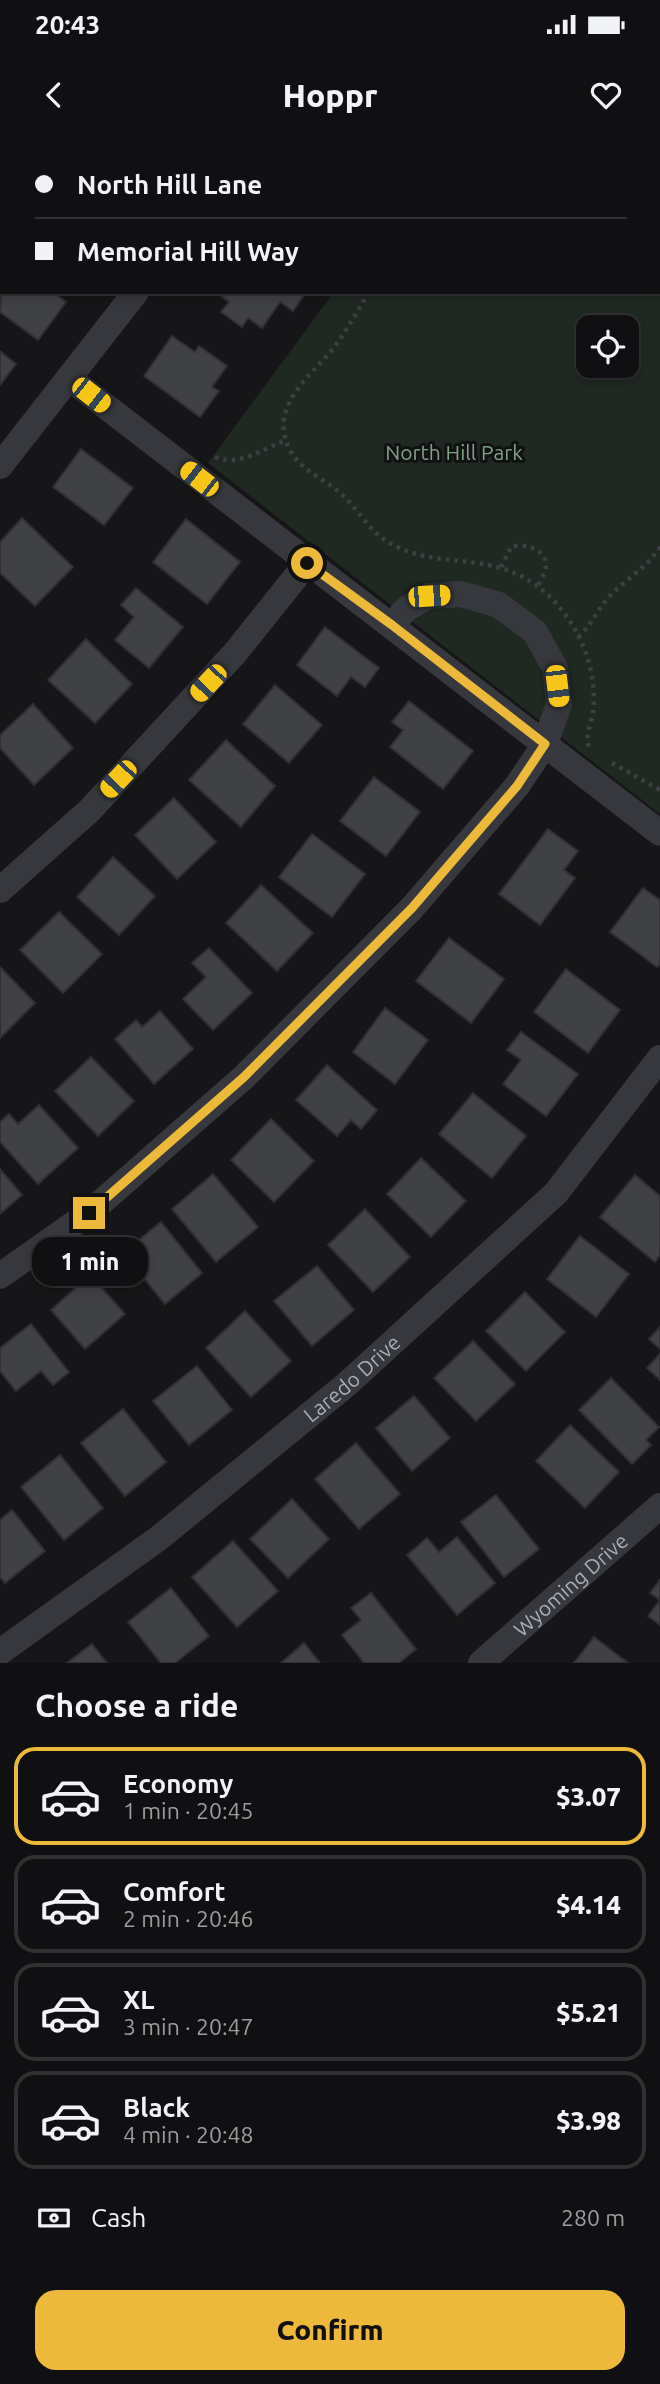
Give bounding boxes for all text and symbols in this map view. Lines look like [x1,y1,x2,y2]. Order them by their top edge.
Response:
text: 20:43 [35,10,100,39]
icon: back [35,76,73,114]
icon: heart [587,76,625,114]
text: Hoppr [282,77,378,113]
text: North Hill Lane [77,170,262,199]
text: Memorial Hill Way [77,237,299,266]
map controls [576,315,639,378]
button: locate [576,315,639,378]
car [68,374,115,416]
park label: North Hill Park [385,440,523,464]
car [176,458,223,500]
route start [291,547,323,579]
car [408,584,451,608]
car [186,660,231,706]
car [545,664,570,708]
car [96,756,141,802]
route end [73,1197,105,1229]
callout: 1 min [31,1238,147,1286]
text: 1 min [61,1249,119,1274]
street label: Laredo Drive [299,1330,405,1427]
street label: Wyoming Drive [509,1528,632,1641]
text: Choose a ride [35,1687,238,1723]
icon: car [39,1765,102,1828]
text: Economy [123,1769,233,1798]
text: $3.07 [556,1782,621,1811]
text: 1 min · 20:45 [123,1798,254,1823]
icon: car [39,1873,102,1936]
text: Comfort [123,1877,226,1906]
text: $4.14 [556,1890,621,1919]
text: 2 min · 20:46 [123,1906,254,1931]
icon: car [39,1981,102,2044]
text: XL [123,1985,154,2014]
text: $5.21 [556,1998,621,2027]
text: 3 min · 20:47 [123,2014,254,2039]
icon: car [39,2089,102,2152]
text: Black [123,2093,190,2122]
text: $3.98 [556,2106,621,2135]
text: 4 min · 20:48 [123,2122,254,2147]
icon: cash [35,2199,73,2237]
text: Cash [91,2203,146,2232]
text: 280 m [561,2205,625,2230]
button: Confirm [35,2290,625,2370]

